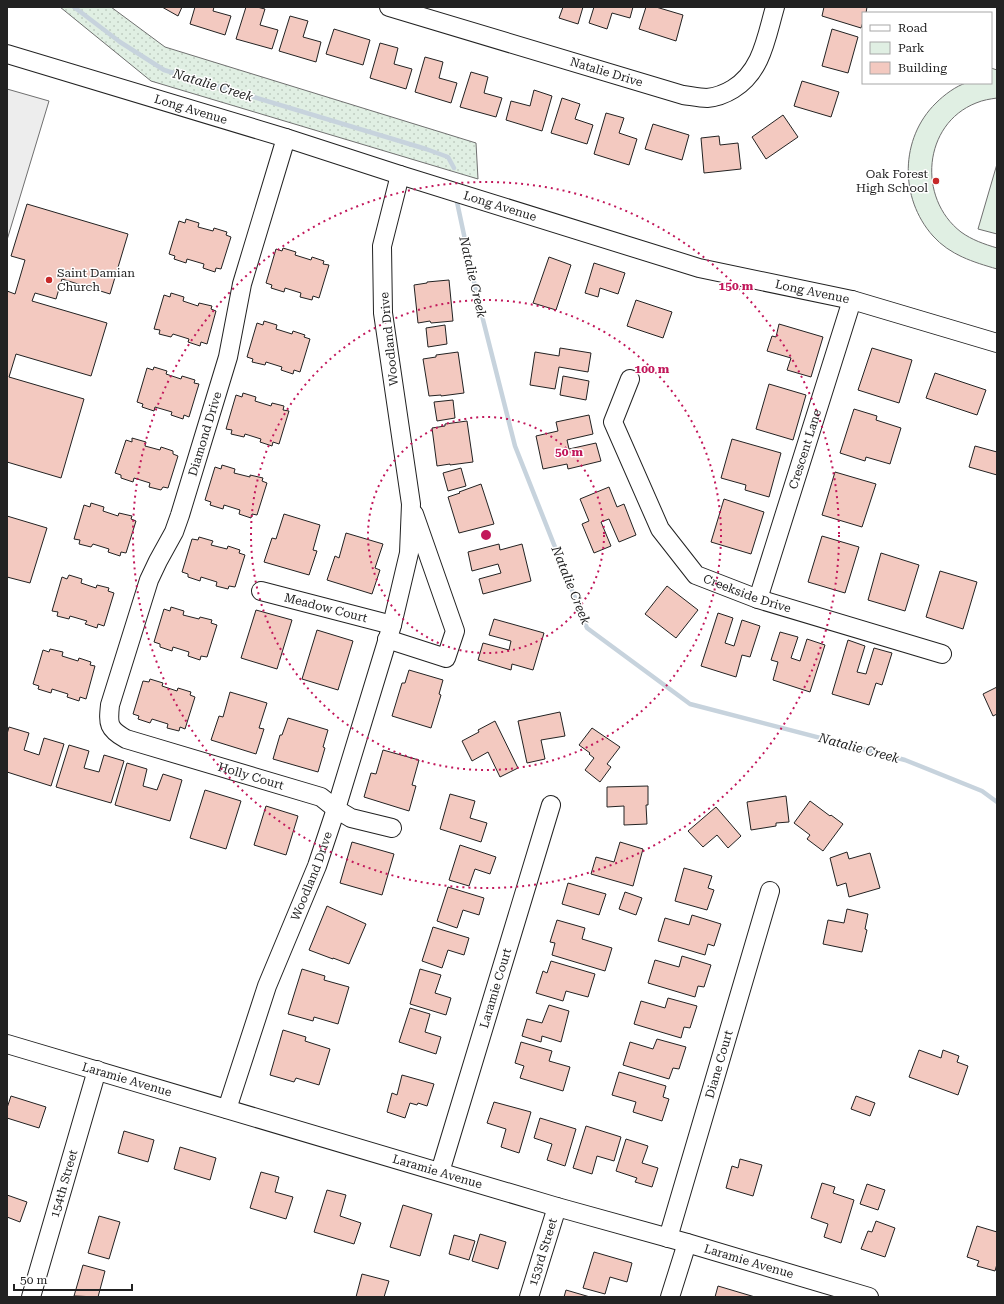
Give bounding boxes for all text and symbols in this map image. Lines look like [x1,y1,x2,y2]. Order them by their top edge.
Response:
legend [862,12,992,84]
text: Road [898,21,928,35]
text: Park [898,41,925,55]
street label: Natalie Drive [568,55,645,90]
text: Building [898,61,947,75]
water label: Natalie Creek [170,65,256,105]
street label: Long Avenue [153,92,229,127]
place label: Oak Forest High School [856,167,929,195]
marker: Oak Forest High School [931,176,941,186]
street label: Long Avenue [462,188,539,224]
water label: Natalie Creek [456,234,490,320]
place label: Saint Damian Church [57,266,135,294]
marker: Saint Damian Church [44,275,54,285]
street label: Long Avenue [774,277,851,306]
text: 150 m [719,279,754,293]
street label: Woodland Drive [377,291,401,387]
text: 100 m [635,362,670,376]
street label: Diamond Drive [185,390,225,478]
street label: Crescent Lane [786,407,824,491]
text: 50 m [555,445,583,459]
centre of rings [479,528,493,542]
water label: Natalie Creek [548,543,594,627]
street label: Creekside Drive [701,571,793,616]
street label: Meadow Court [283,590,369,625]
water label: Natalie Creek [816,730,902,766]
street label: Holly Court [216,760,286,793]
street label: Woodland Drive [288,829,335,923]
street label: Laramie Court [477,946,514,1030]
street label: Diane Court [702,1028,736,1100]
street label: Laramie Avenue [80,1060,174,1100]
street label: 154th Street [47,1148,81,1219]
street label: Laramie Avenue [391,1152,484,1192]
street label: 153rd Street [526,1216,560,1288]
street label: Laramie Avenue [702,1241,796,1281]
scale bar [14,1266,132,1292]
text: 50 m [20,1273,47,1287]

